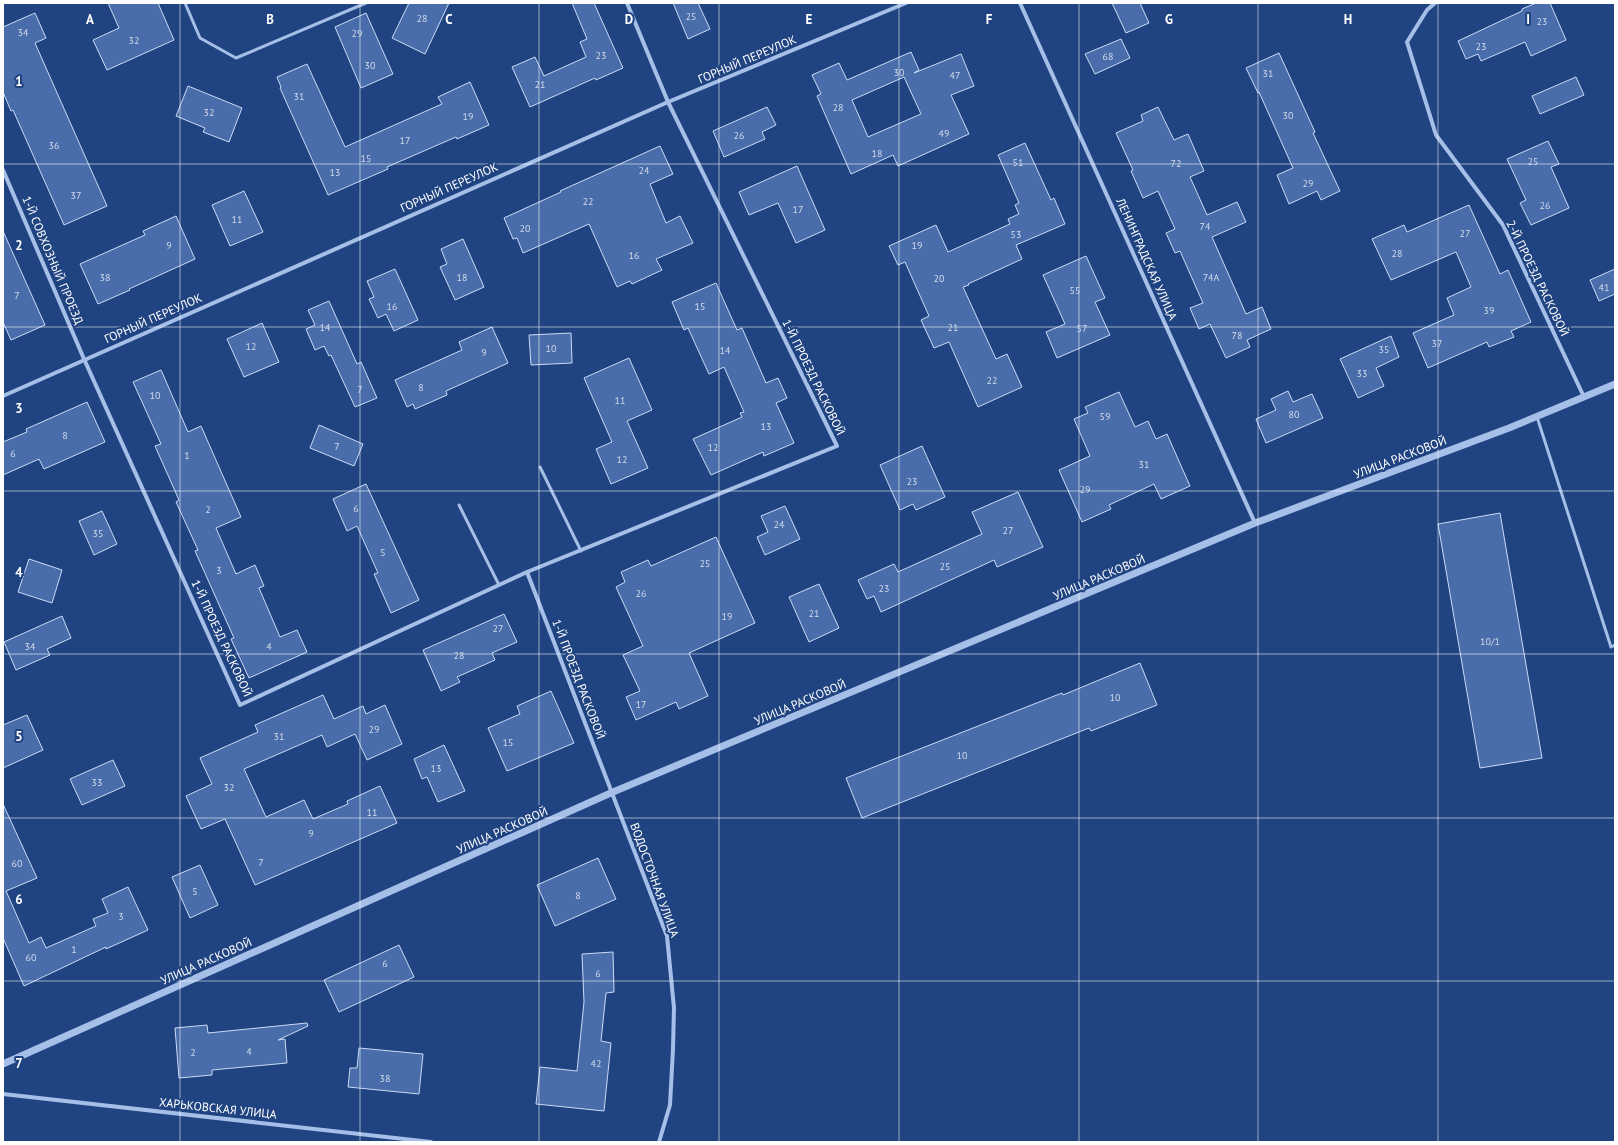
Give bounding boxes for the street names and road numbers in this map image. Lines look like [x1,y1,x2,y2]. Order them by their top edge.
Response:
street label: ГОРНЫЙ ПЕРЕУЛОК [696,32,798,86]
street label: ГОРНЫЙ ПЕРЕУЛОК [398,159,500,215]
street label: 1-Й СОВХОЗНЫЙ ПРОЕЗД [19,194,87,326]
street label: ЛЕНИНГРАДСКАЯ УЛИЦА [1113,195,1181,322]
street label: 2-Й ПРОЕЗД РАСКОВОЙ [1503,218,1573,338]
street label: ГОРНЫЙ ПЕРЕУЛОК [102,290,204,346]
street label: 1-Й ПРОЕЗД РАСКОВОЙ [779,317,849,437]
street label: УЛИЦА РАСКОВОЙ [1352,432,1448,482]
street label: УЛИЦА РАСКОВОЙ [1051,551,1147,603]
street label: 1-Й ПРОЕЗД РАСКОВОЙ [188,577,256,699]
street label: 1-Й ПРОЕЗД РАСКОВОЙ [549,617,609,741]
street label: УЛИЦА РАСКОВОЙ [752,676,848,728]
street label: УЛИЦА РАСКОВОЙ [454,803,550,857]
street label: ВОДОСТОЧНАЯ УЛИЦА [627,821,683,939]
street label: УЛИЦА РАСКОВОЙ [158,934,254,988]
street label: ХАРЬКОВСКАЯ УЛИЦА [159,1094,277,1122]

